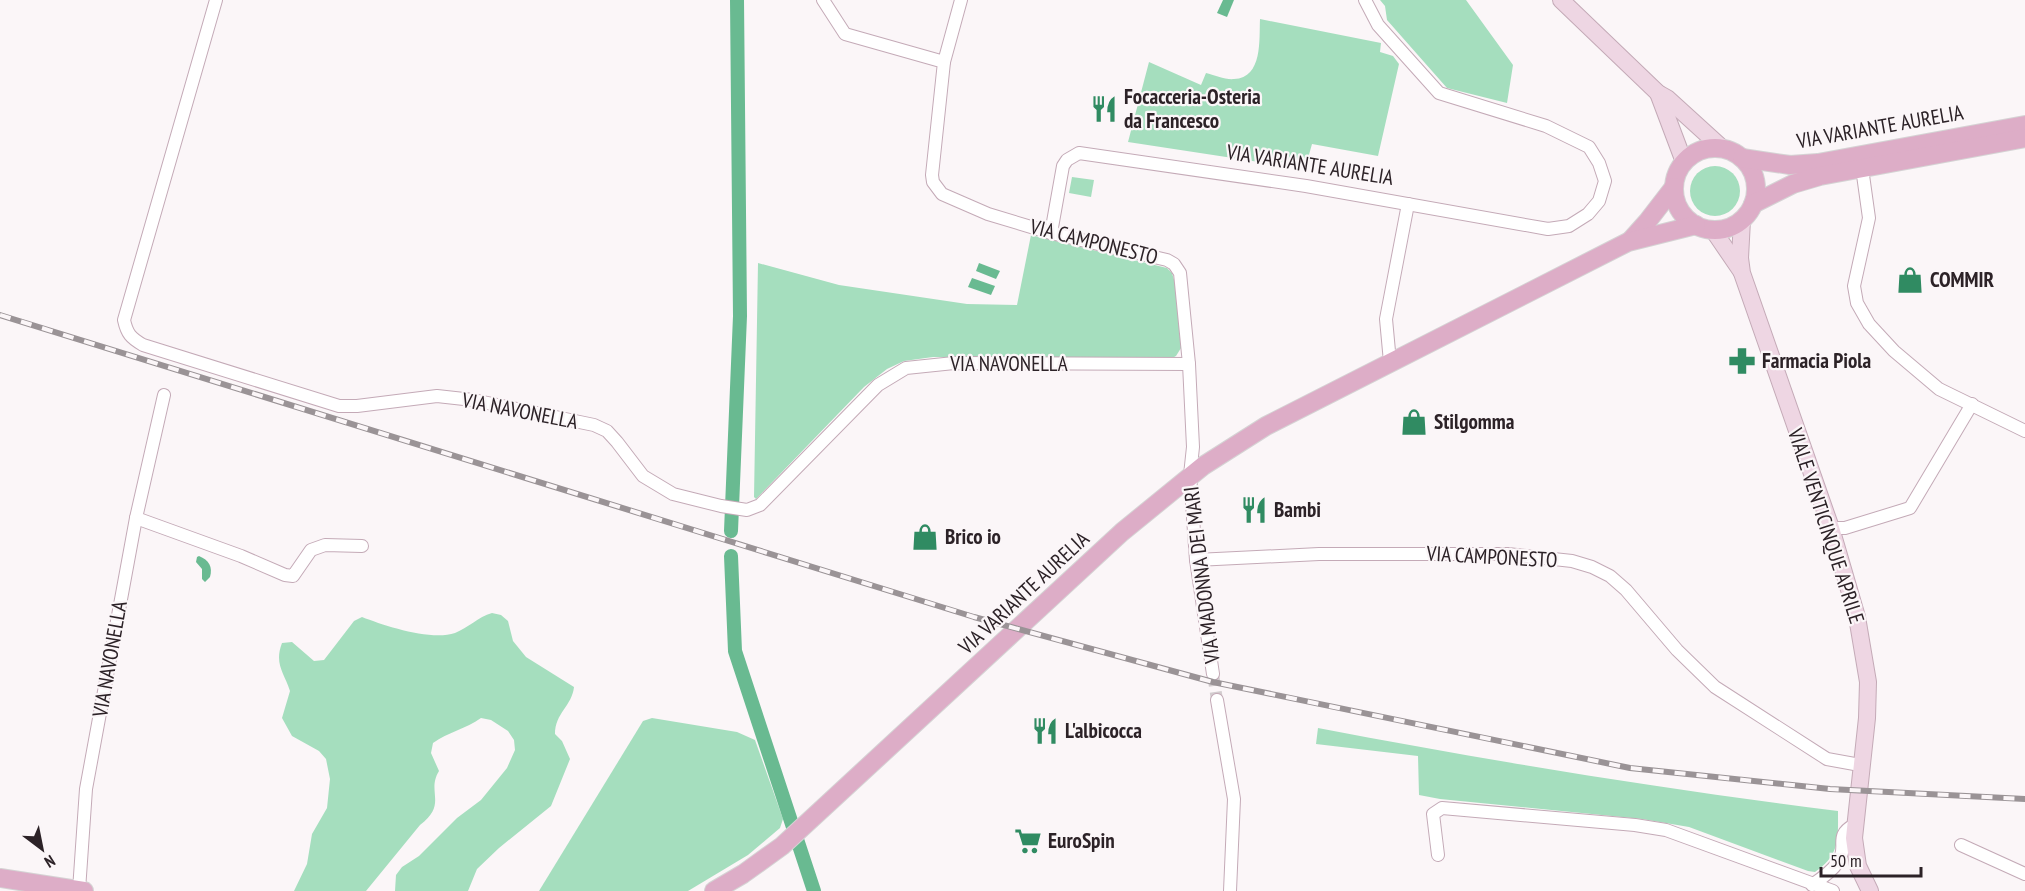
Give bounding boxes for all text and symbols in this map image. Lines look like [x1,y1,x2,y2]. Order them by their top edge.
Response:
place label: Focacceria-Osteria da Francesco [1124,83,1261,134]
restaurant icon: Focacceria-Osteria da Francesco [1089,94,1119,124]
street label: VIA VARIANTE AURELIA [1794,99,1965,155]
street label: VIA VARIANTE AURELIA [1224,138,1396,191]
street label: VIA CAMPONESTO [1026,212,1161,270]
shop icon: COMMIR [1895,265,1925,295]
place label: COMMIR [1930,266,1995,293]
pharmacy icon: Farmacia Piola [1727,346,1757,376]
place label: Farmacia Piola [1762,347,1871,374]
street label: VIA NAVONELLA [949,350,1068,377]
street label: VIA NAVONELLA [459,386,580,435]
shop icon: Stilgomma [1399,407,1429,437]
place label: Stilgomma [1434,408,1515,435]
street label: VIALE VENTICINQUE APRILE [1782,424,1871,627]
street label: VIA MADONNA DEI MARI [1177,485,1226,666]
restaurant icon: Bambi [1239,495,1269,525]
place label: Bambi [1274,496,1321,523]
shop icon: Brico io [910,522,940,552]
place label: Brico io [945,523,1001,550]
street label: VIA VARIANTE AURELIA [952,525,1095,661]
street label: VIA CAMPONESTO [1425,540,1558,573]
street label: VIA NAVONELLA [86,599,133,720]
restaurant icon: L'albicocca [1030,716,1060,746]
place label: L'albicocca [1065,717,1142,744]
north arrow [12,819,72,879]
supermarket icon: EuroSpin [1013,826,1043,856]
place label: EuroSpin [1048,827,1115,854]
scale bar [1821,840,1922,878]
text: 50 m [1830,849,1862,872]
text: N [41,851,59,872]

